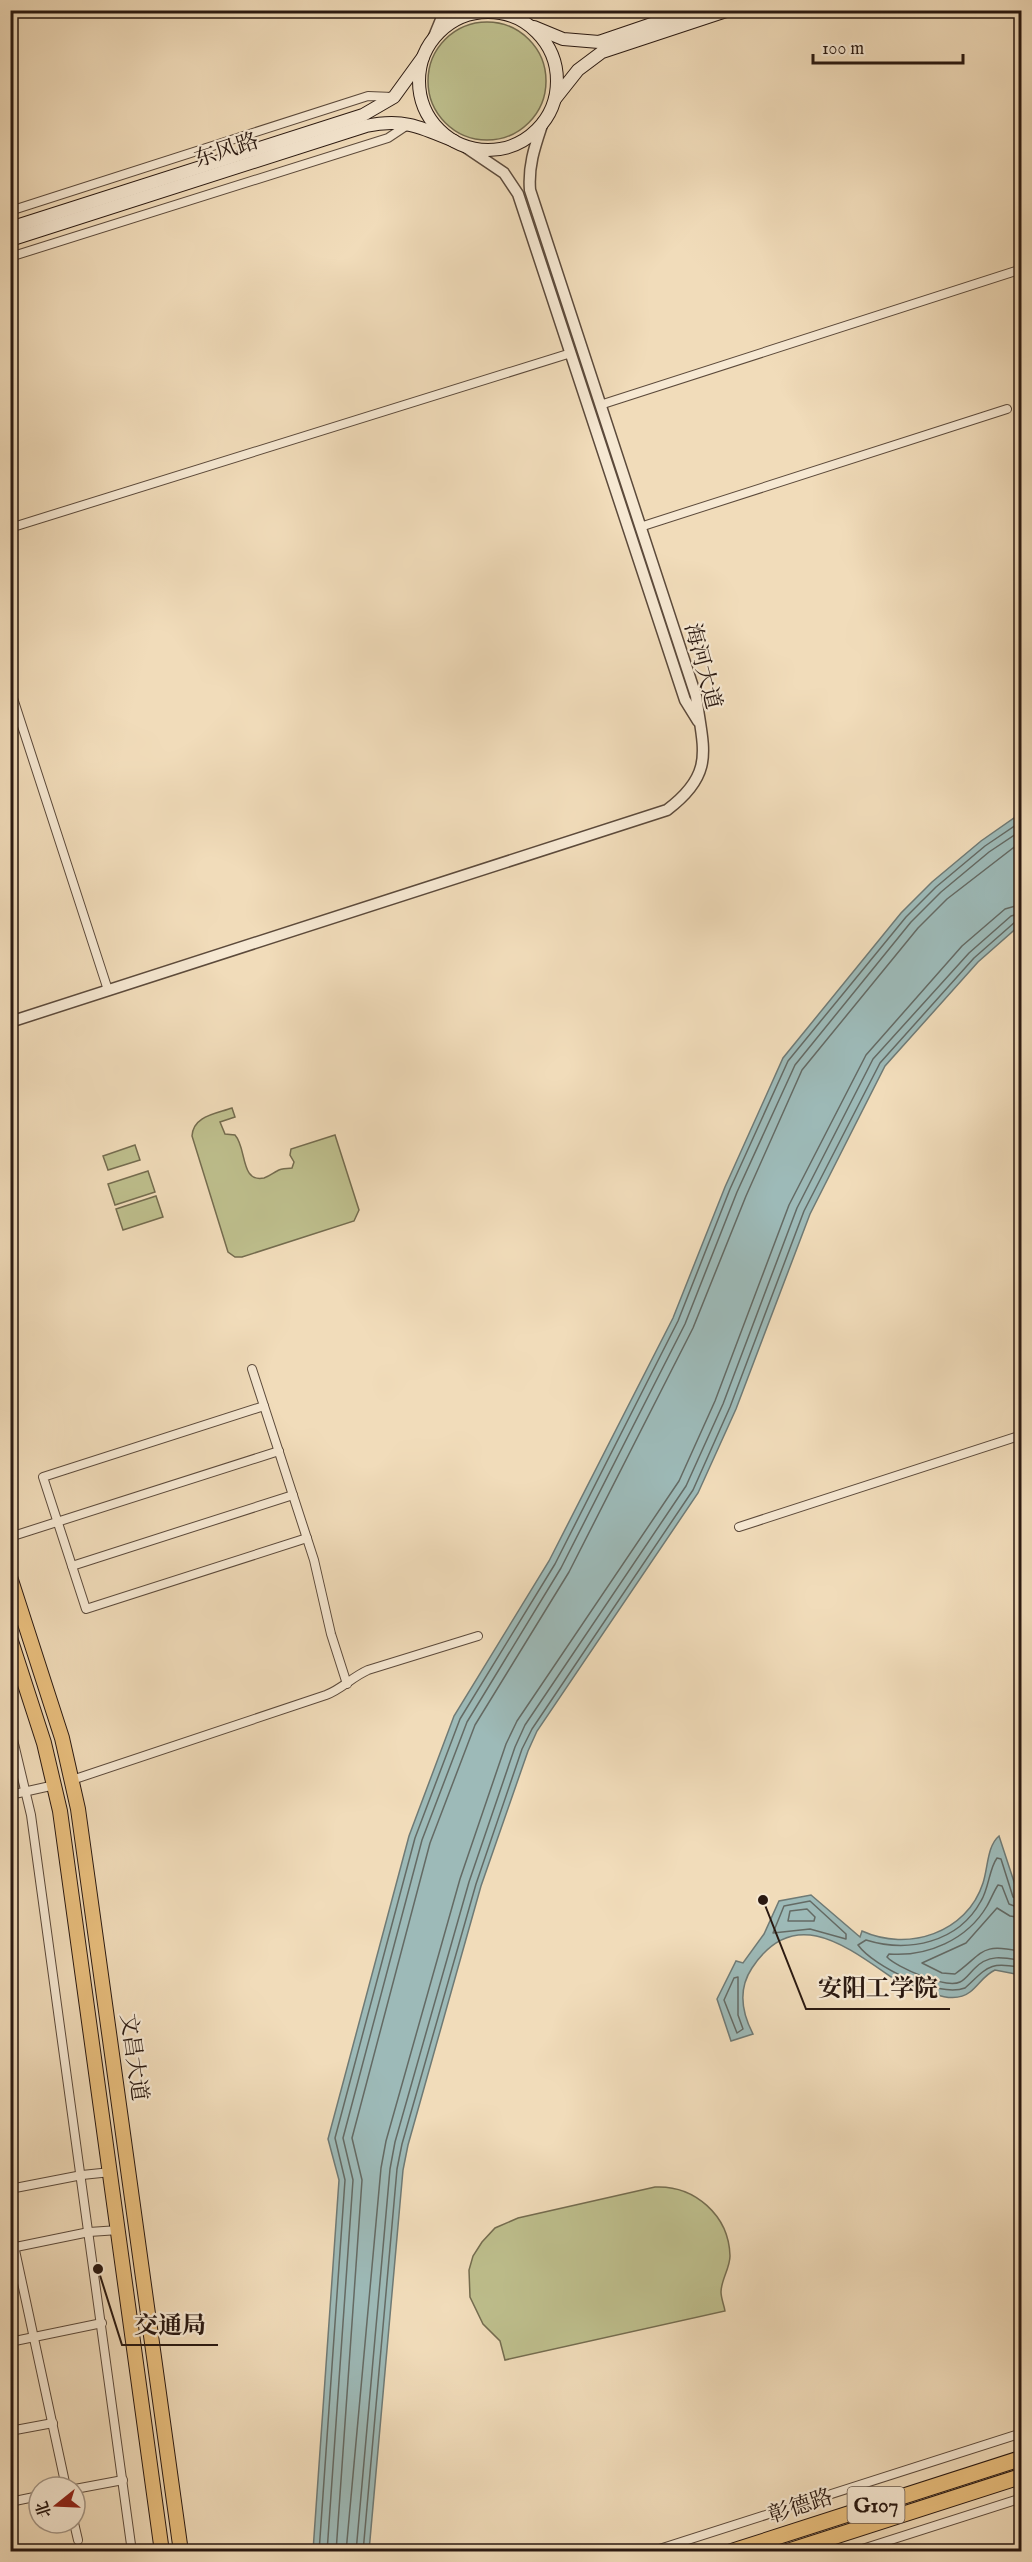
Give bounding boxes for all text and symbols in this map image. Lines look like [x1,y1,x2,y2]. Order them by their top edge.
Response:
scale bar [813,27,963,65]
text: 100 m [822,38,864,61]
street label: 东风路 [191,127,262,174]
street label: 海河大道 [677,620,727,713]
callout: 安阳工学院 [806,1967,950,2009]
text: 安阳工学院 [818,1974,938,2005]
street label: 文昌大道 [113,2012,153,2103]
callout: 交通局 [122,2303,218,2345]
text: 交通局 [134,2311,206,2342]
north arrow [27,2475,87,2535]
street label: 彰德路 [765,2483,836,2530]
road number: G107 [848,2487,904,2523]
text: 北 [33,2498,57,2520]

